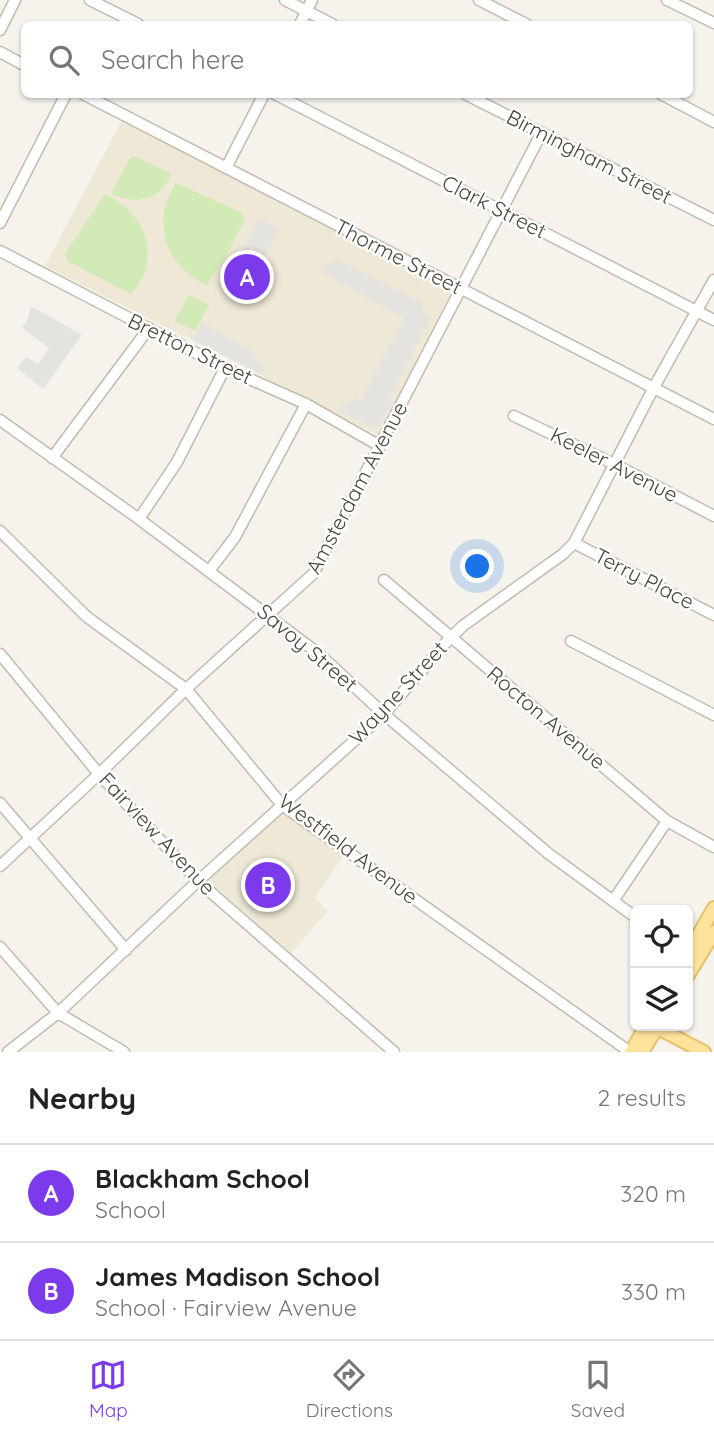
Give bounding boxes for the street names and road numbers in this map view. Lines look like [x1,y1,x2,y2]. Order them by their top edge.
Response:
street label: Birmingham Street [502,103,676,209]
street label: Clark Street [438,169,551,244]
street label: Thorme Street [330,213,467,299]
street label: Bretton Street [124,307,257,389]
street label: Amsterdam Avenue [300,397,412,578]
street label: Keeler Avenue [546,421,683,507]
street label: Terry Place [590,542,699,614]
street label: Savoy Street [252,598,363,697]
street label: Wayne Street [343,635,452,749]
street label: Rocton Avenue [482,660,611,774]
street label: Fairview Avenue [94,766,221,900]
street label: Westfield Avenue [274,787,423,909]

